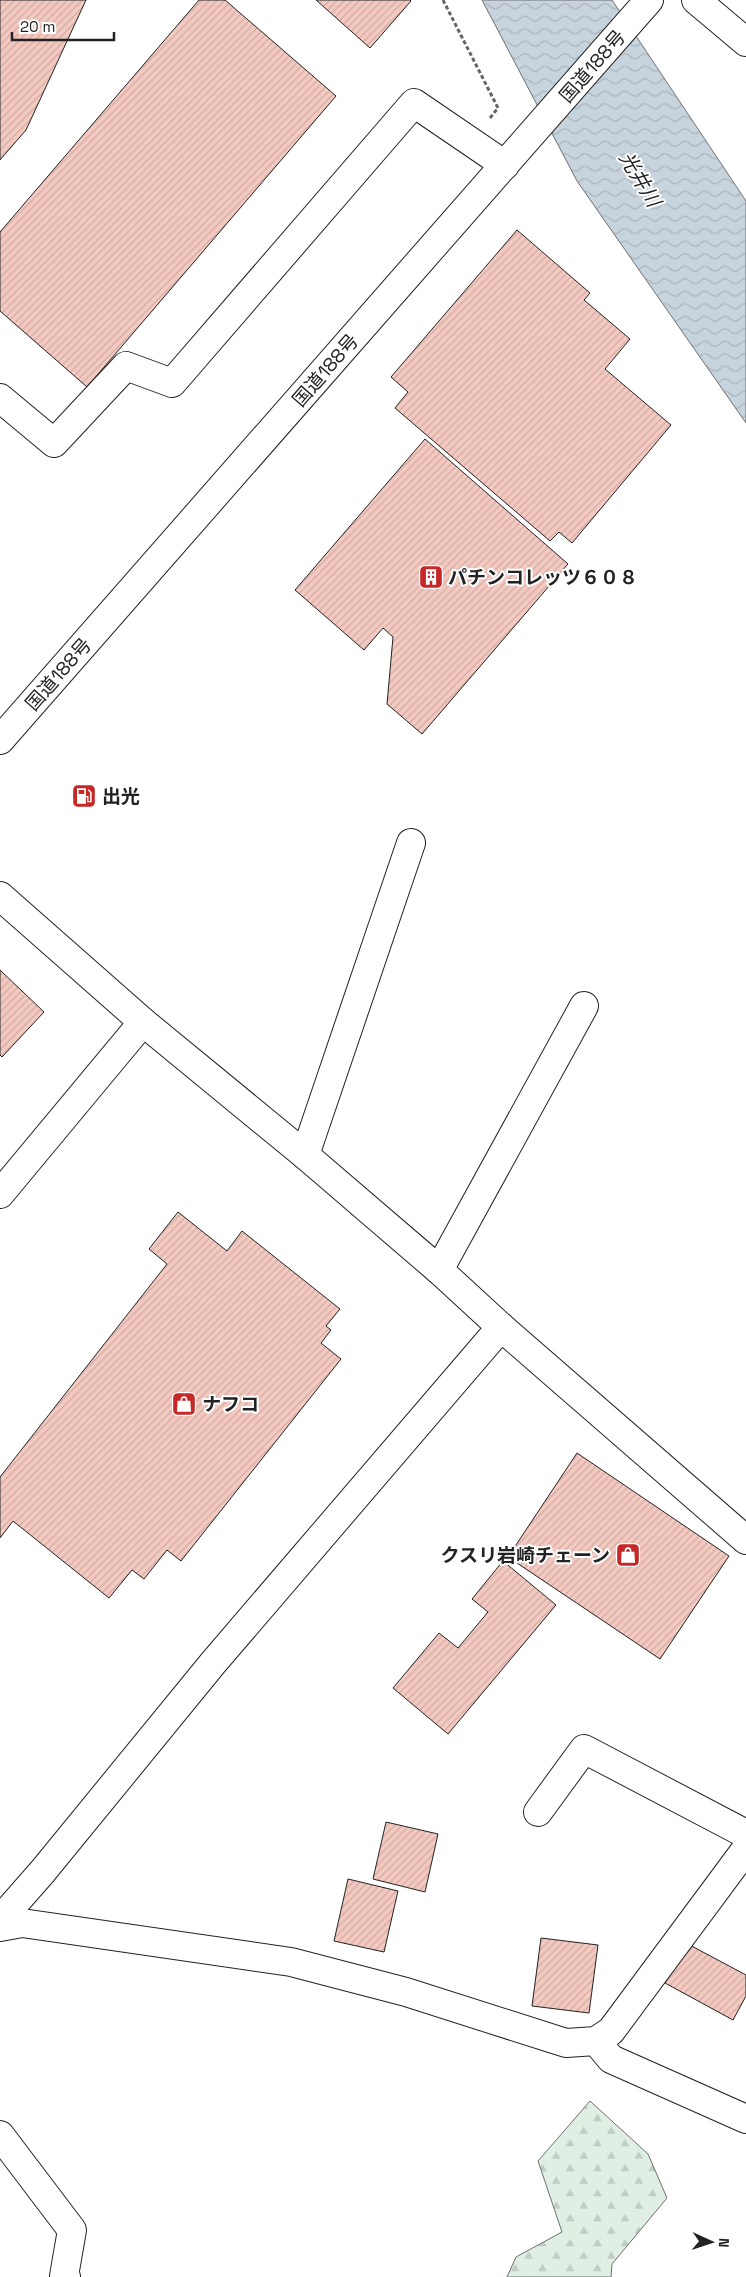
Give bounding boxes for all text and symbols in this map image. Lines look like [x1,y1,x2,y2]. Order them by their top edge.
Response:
scale bar [12,10,115,42]
text: 20 m [20,17,55,36]
street label: 国道188号 [554,25,631,108]
water label: 光井川 [613,147,668,213]
street label: 国道188号 [287,329,364,412]
building icon: パチンコレッツ６０８ [418,564,444,590]
place label: パチンコレッツ６０８ [448,565,638,590]
street label: 国道188号 [20,633,97,716]
fuel station icon: 出光 [71,783,97,809]
place label: 出光 [102,784,140,809]
shop icon: ナフコ [171,1391,197,1417]
place label: ナフコ [202,1392,259,1417]
shop icon: クスリ岩崎チェーン [615,1542,641,1568]
place label: クスリ岩崎チェーン [441,1543,610,1568]
north arrow [686,2217,736,2267]
text: N [715,2238,733,2248]

